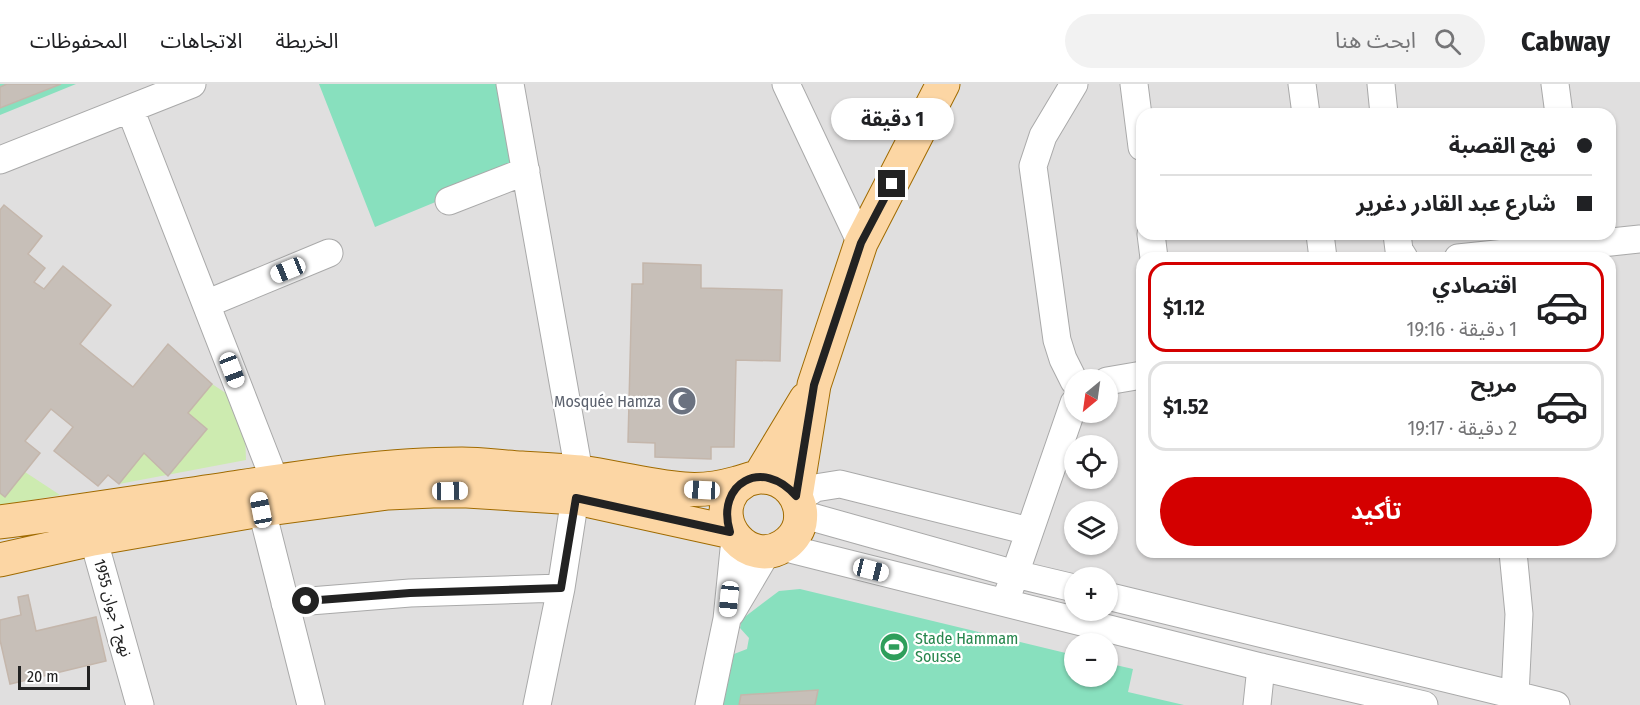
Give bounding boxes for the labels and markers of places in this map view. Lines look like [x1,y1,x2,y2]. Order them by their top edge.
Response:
mosque icon: Mosquée Hamza [666,385,698,417]
place label: Mosquée Hamza [554,392,661,411]
place label: Stade Hammam Sousse [915,629,1018,666]
sports icon: Stade Hammam Sousse [878,631,910,663]

